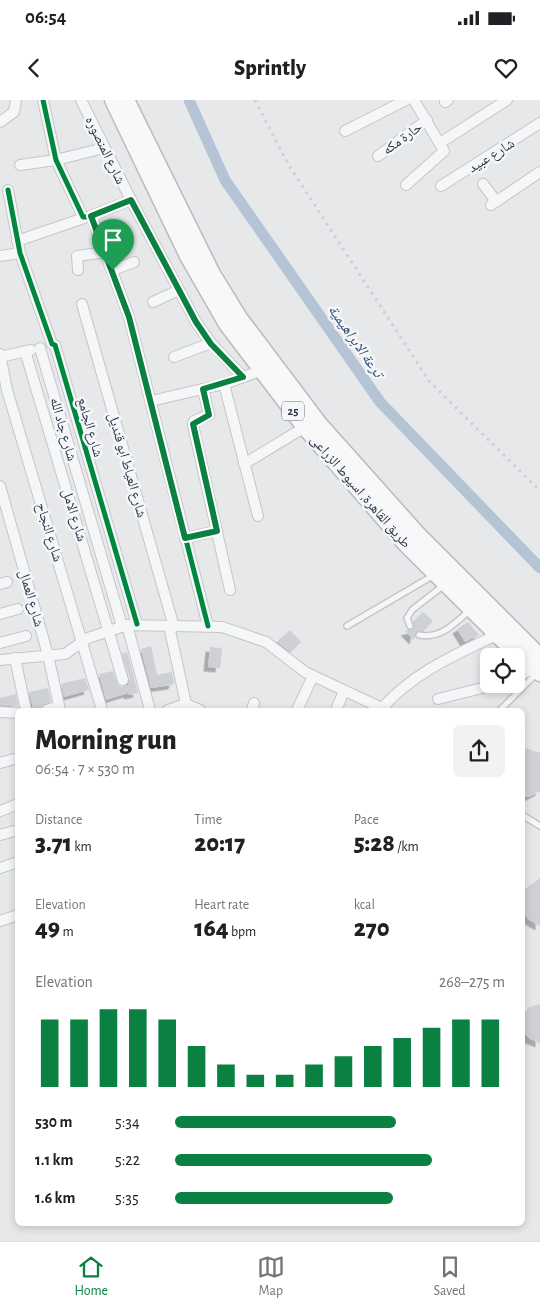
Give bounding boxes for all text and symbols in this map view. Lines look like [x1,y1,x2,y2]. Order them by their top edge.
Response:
text: 06:54 [25,8,66,27]
icon: back [20,54,48,82]
icon: heart [492,54,520,82]
text: Sprintly [234,57,306,79]
street label: شارع المنصوره [81,114,128,187]
street label: حارة مكه [380,120,426,159]
street label: شارع عبيد [466,136,518,177]
pin [92,219,134,270]
icon: arrive [99,226,127,254]
water label: ترعة الابراهيمية [324,302,388,384]
street label: شارع جاد الله [45,396,79,463]
street label: شارع الجامع [73,396,105,459]
road number: 25 [282,402,304,421]
street label: شارع العياط ابو قنديل [103,411,149,520]
street label: طريق القاهرة, اسيوط الزراعى [306,432,413,552]
street label: شارع الامل [58,487,89,544]
street label: شارع النجاح [32,501,65,564]
street label: شارع العمال [14,568,46,629]
map controls [480,648,525,693]
button: locate [480,648,525,693]
button: share [453,725,505,777]
text: Morning run [35,727,177,755]
text: 06:54 · 7 × 530 m [35,761,135,777]
text: Distance [35,813,82,827]
text: Time [194,813,222,827]
text: Pace [354,813,379,827]
text: 3.71 [35,831,72,856]
text: 20:17 [194,831,245,856]
text: 5:28 [354,831,395,856]
text: km [72,840,92,854]
text: /km [395,840,419,854]
text: Elevation [35,898,86,912]
text: Heart rate [194,898,249,912]
text: kcal [354,898,375,912]
text: 49 [35,916,60,941]
text: 164 [194,916,229,941]
text: 270 [354,916,390,941]
text: m [60,925,74,939]
text: bpm [229,925,256,939]
text: Elevation [35,974,93,990]
text: 268–275 m [439,974,505,990]
text: 530 m [35,1114,72,1130]
text: 5:34 [115,1114,140,1130]
text: 1.1 km [35,1152,73,1168]
text: 5:22 [115,1152,140,1168]
text: 1.6 km [35,1190,75,1206]
text: 5:35 [115,1190,139,1206]
tab: Home [74,1253,108,1300]
tab: Map [257,1253,285,1300]
tab: Saved [434,1253,466,1300]

